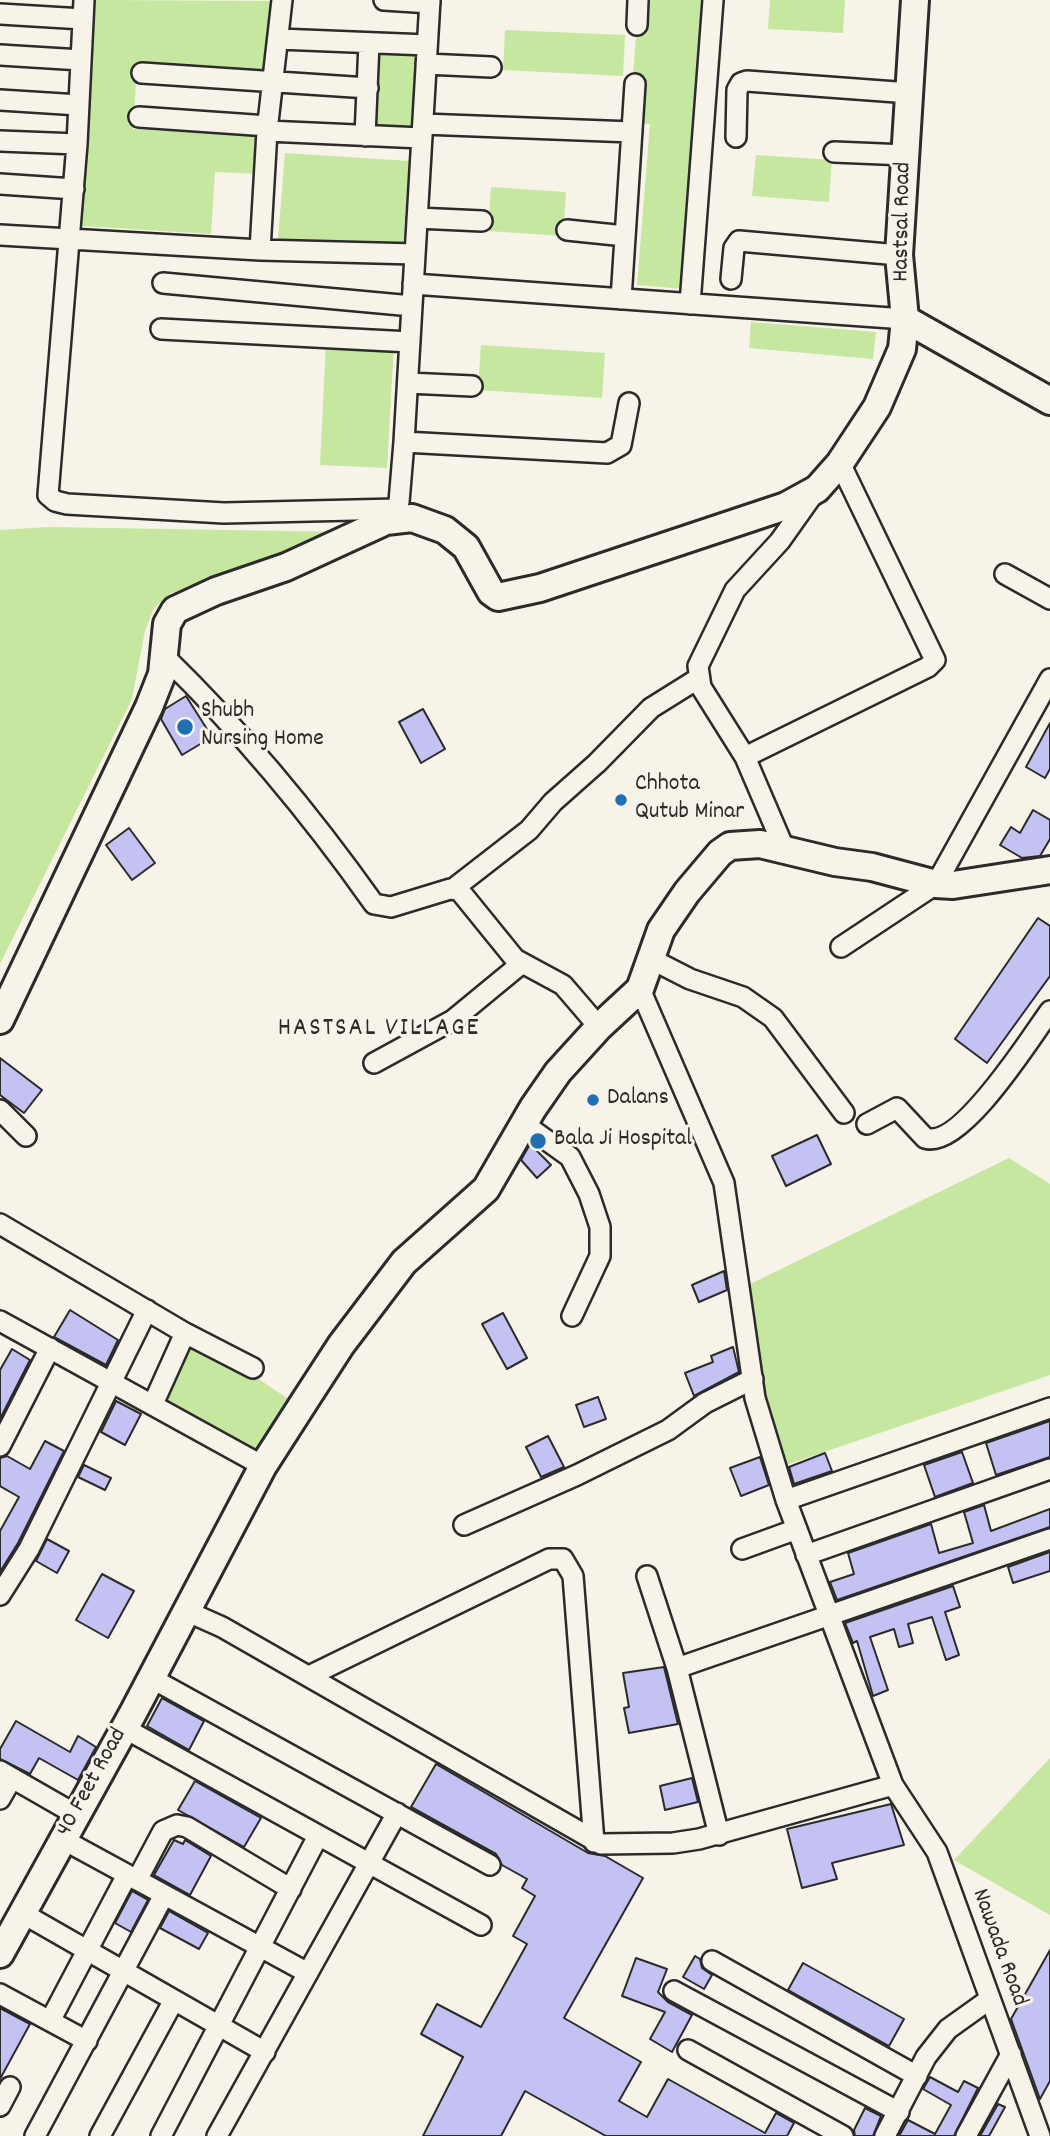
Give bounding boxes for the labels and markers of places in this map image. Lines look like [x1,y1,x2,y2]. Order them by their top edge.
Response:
place label: Shubh Nursing Home [201,699,324,755]
marker: Shubh Nursing Home [175,717,195,737]
place label: Chhota Qutub Minar [635,772,744,828]
marker: Chhota Qutub Minar [613,792,629,808]
place label: Dalans [607,1086,669,1114]
marker: Dalans [585,1092,601,1108]
place label: Bala Ji Hospital [554,1127,692,1155]
marker: Bala Ji Hospital [528,1131,548,1151]

